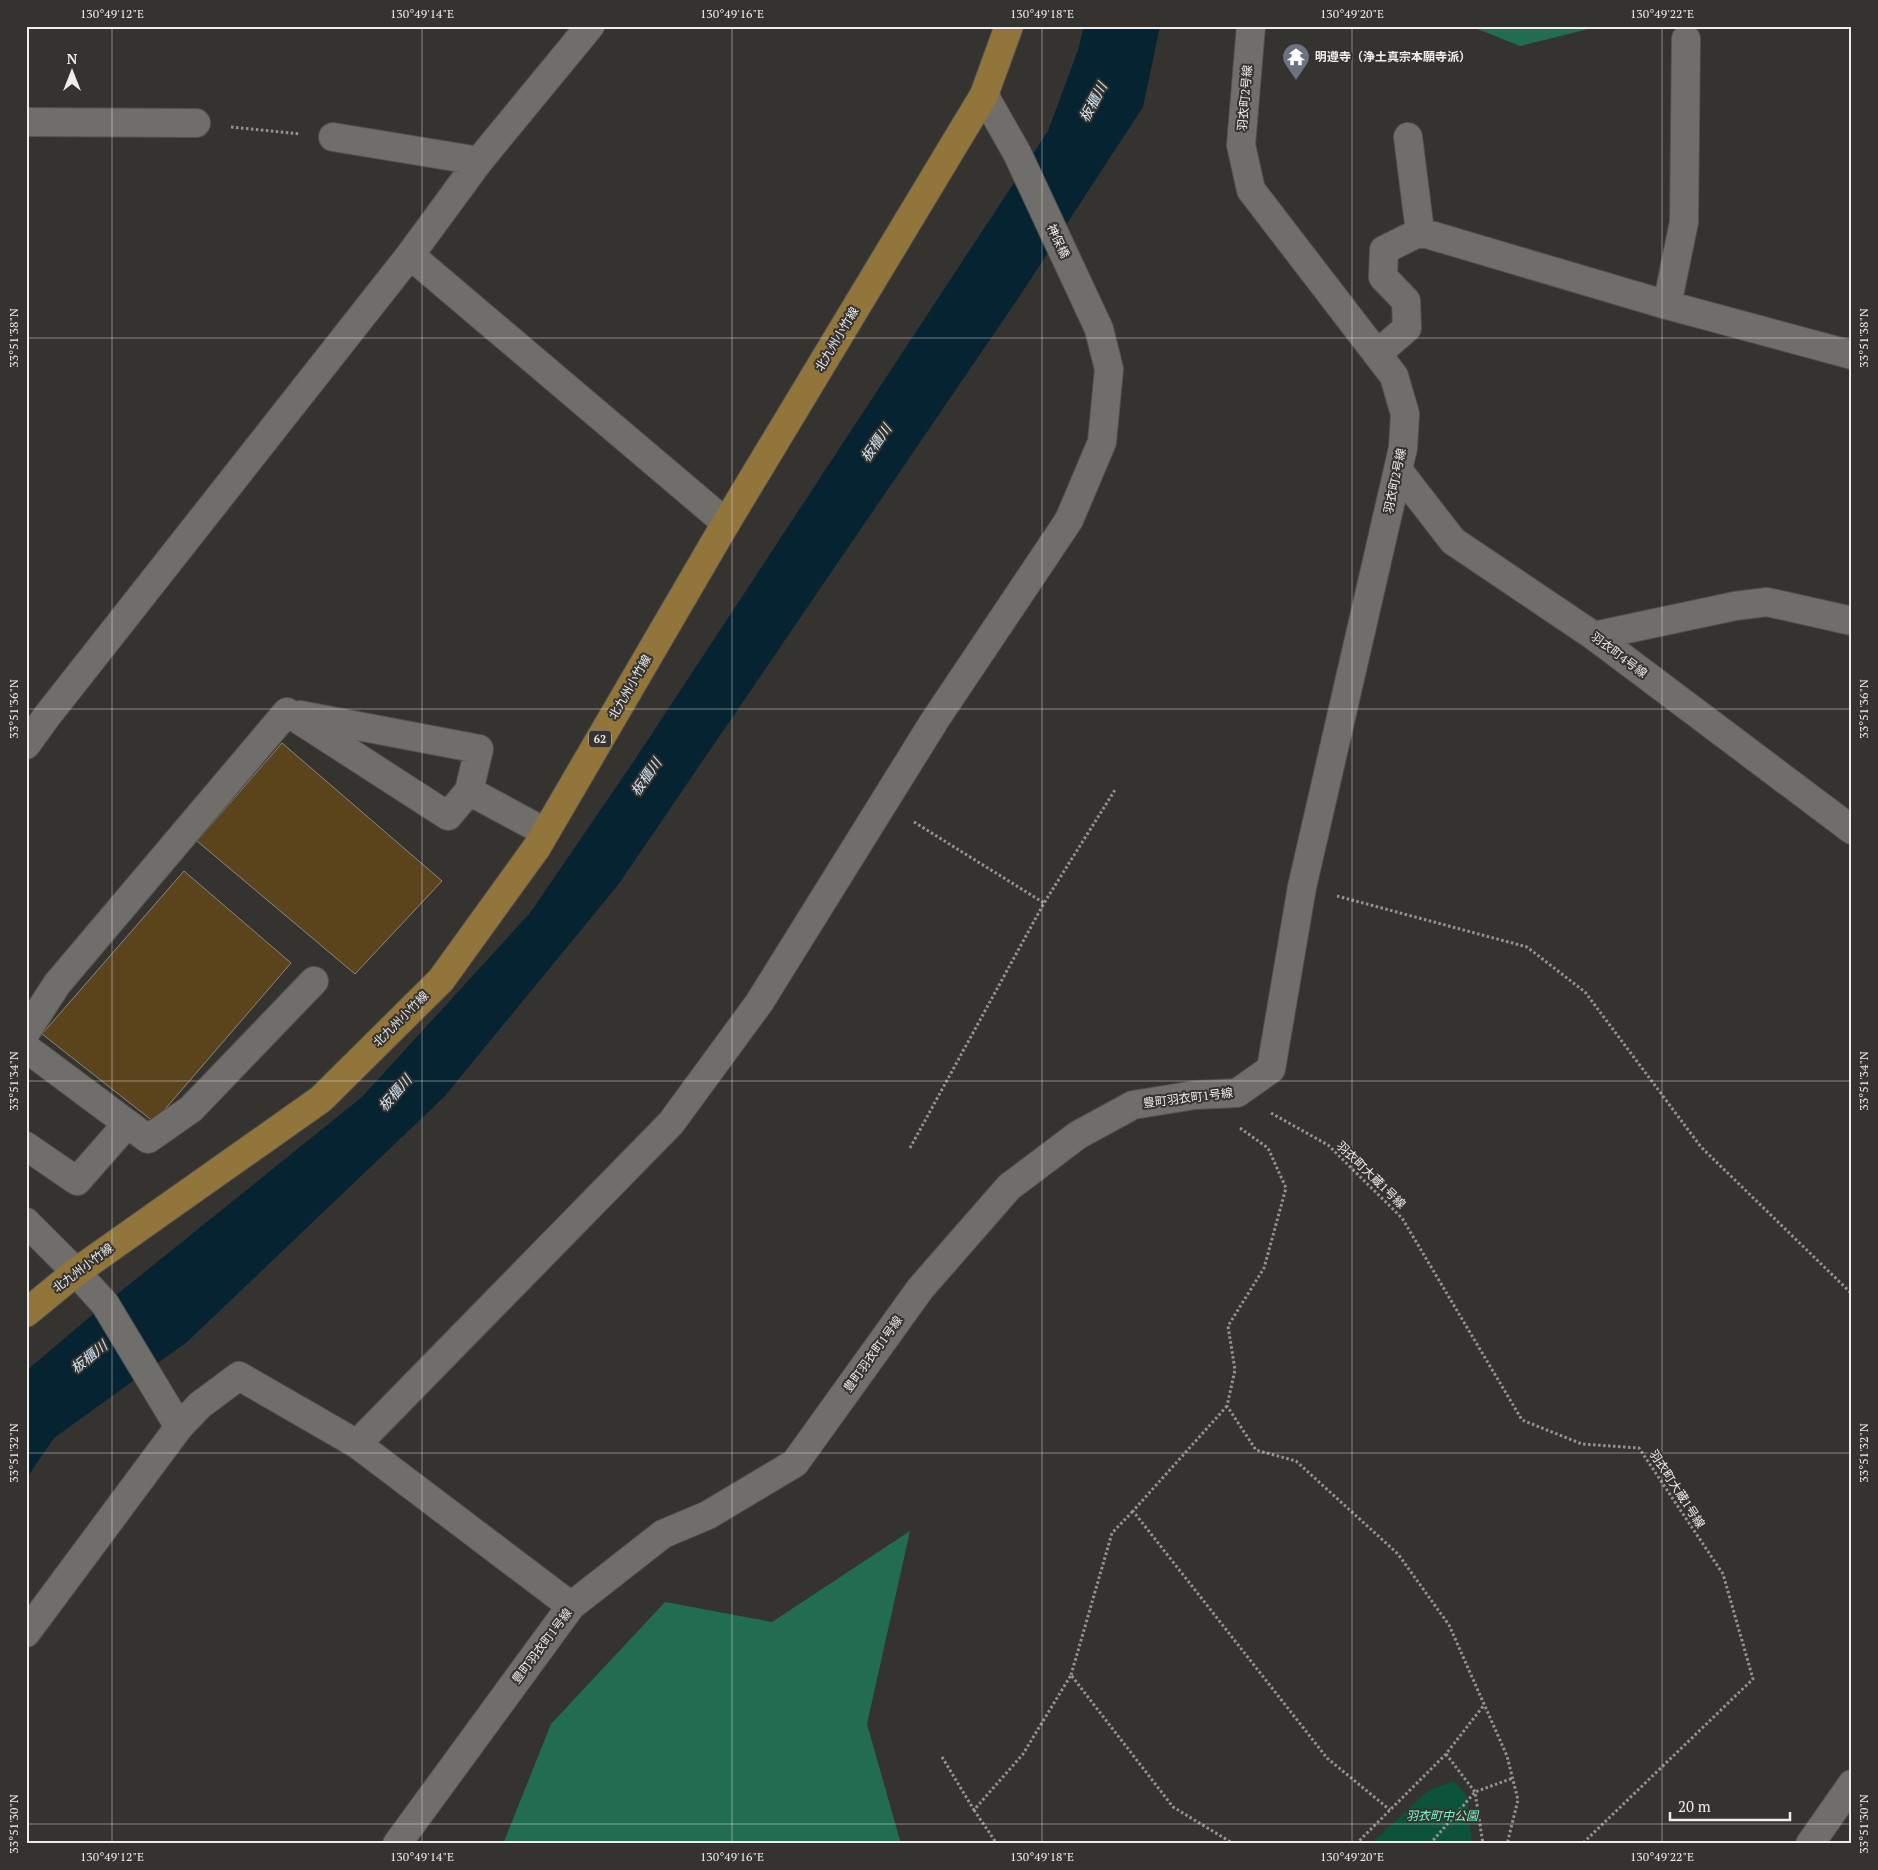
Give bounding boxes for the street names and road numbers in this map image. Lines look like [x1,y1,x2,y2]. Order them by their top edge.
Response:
street label: 羽衣町2号線 [1234,64,1255,132]
street label: 神保橋 [1044,221,1073,260]
street label: 北九州小竹線 [812,304,862,373]
street label: 羽衣町2号線 [1380,447,1409,515]
street label: 羽衣町4号線 [1588,629,1650,681]
street label: 北九州小竹線 [605,652,654,722]
road number: 62 [589,731,611,748]
street label: 北九州小竹線 [370,988,431,1049]
street label: 豊町羽衣町1号線 [1142,1085,1234,1110]
street label: 羽衣町大蔵1号線 [1334,1138,1409,1211]
street label: 北九州小竹線 [49,1240,116,1295]
street label: 豊町羽衣町1号線 [840,1313,905,1395]
street label: 羽衣町大蔵1号線 [1647,1447,1708,1531]
street label: 豊町羽衣町1号線 [508,1605,575,1686]

